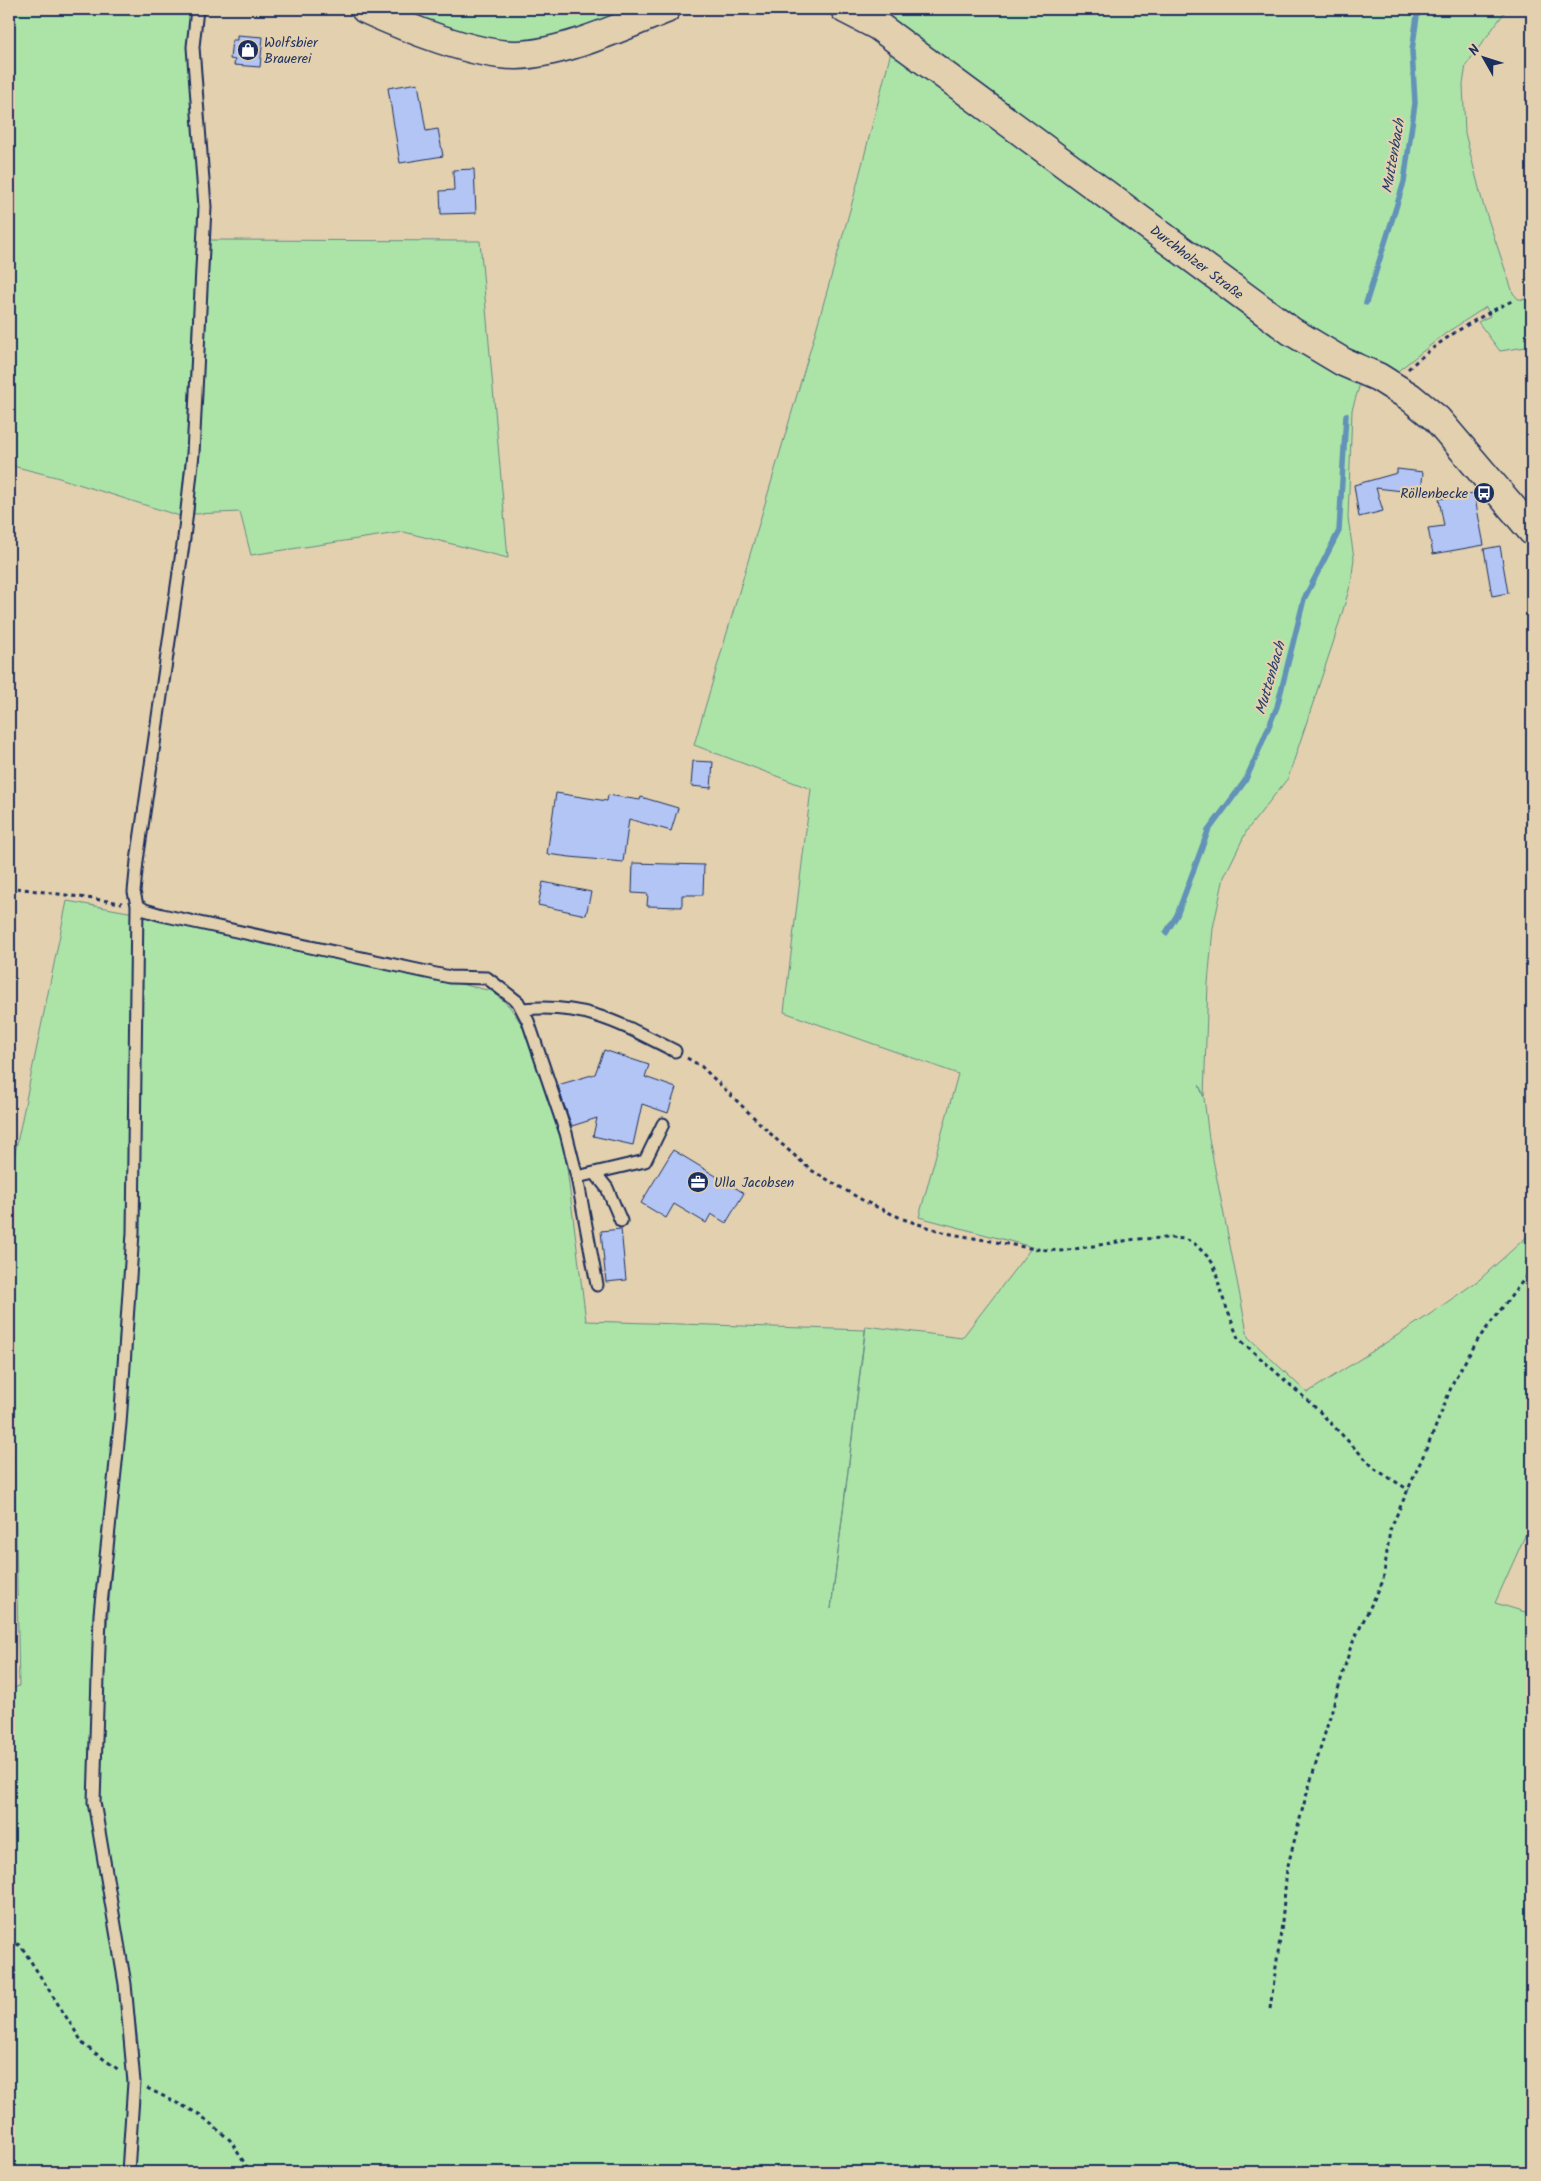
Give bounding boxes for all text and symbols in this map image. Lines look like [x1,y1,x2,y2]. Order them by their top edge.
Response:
place label: Wolfsbier Brauerei [264,32,319,70]
north arrow [1458,32,1508,82]
shop icon: Wolfsbier Brauerei [236,38,260,62]
text: N [1463,40,1486,61]
water label: Muttenbach [1376,115,1413,195]
street label: Durchholzer Straße [1145,220,1249,306]
bus stop icon: Röllenbecke [1472,481,1496,505]
place label: Röllenbecke [1400,483,1469,505]
water label: Muttenbach [1249,637,1293,718]
office icon: Ulla Jacobsen [686,1170,710,1194]
place label: Ulla Jacobsen [714,1172,794,1194]

